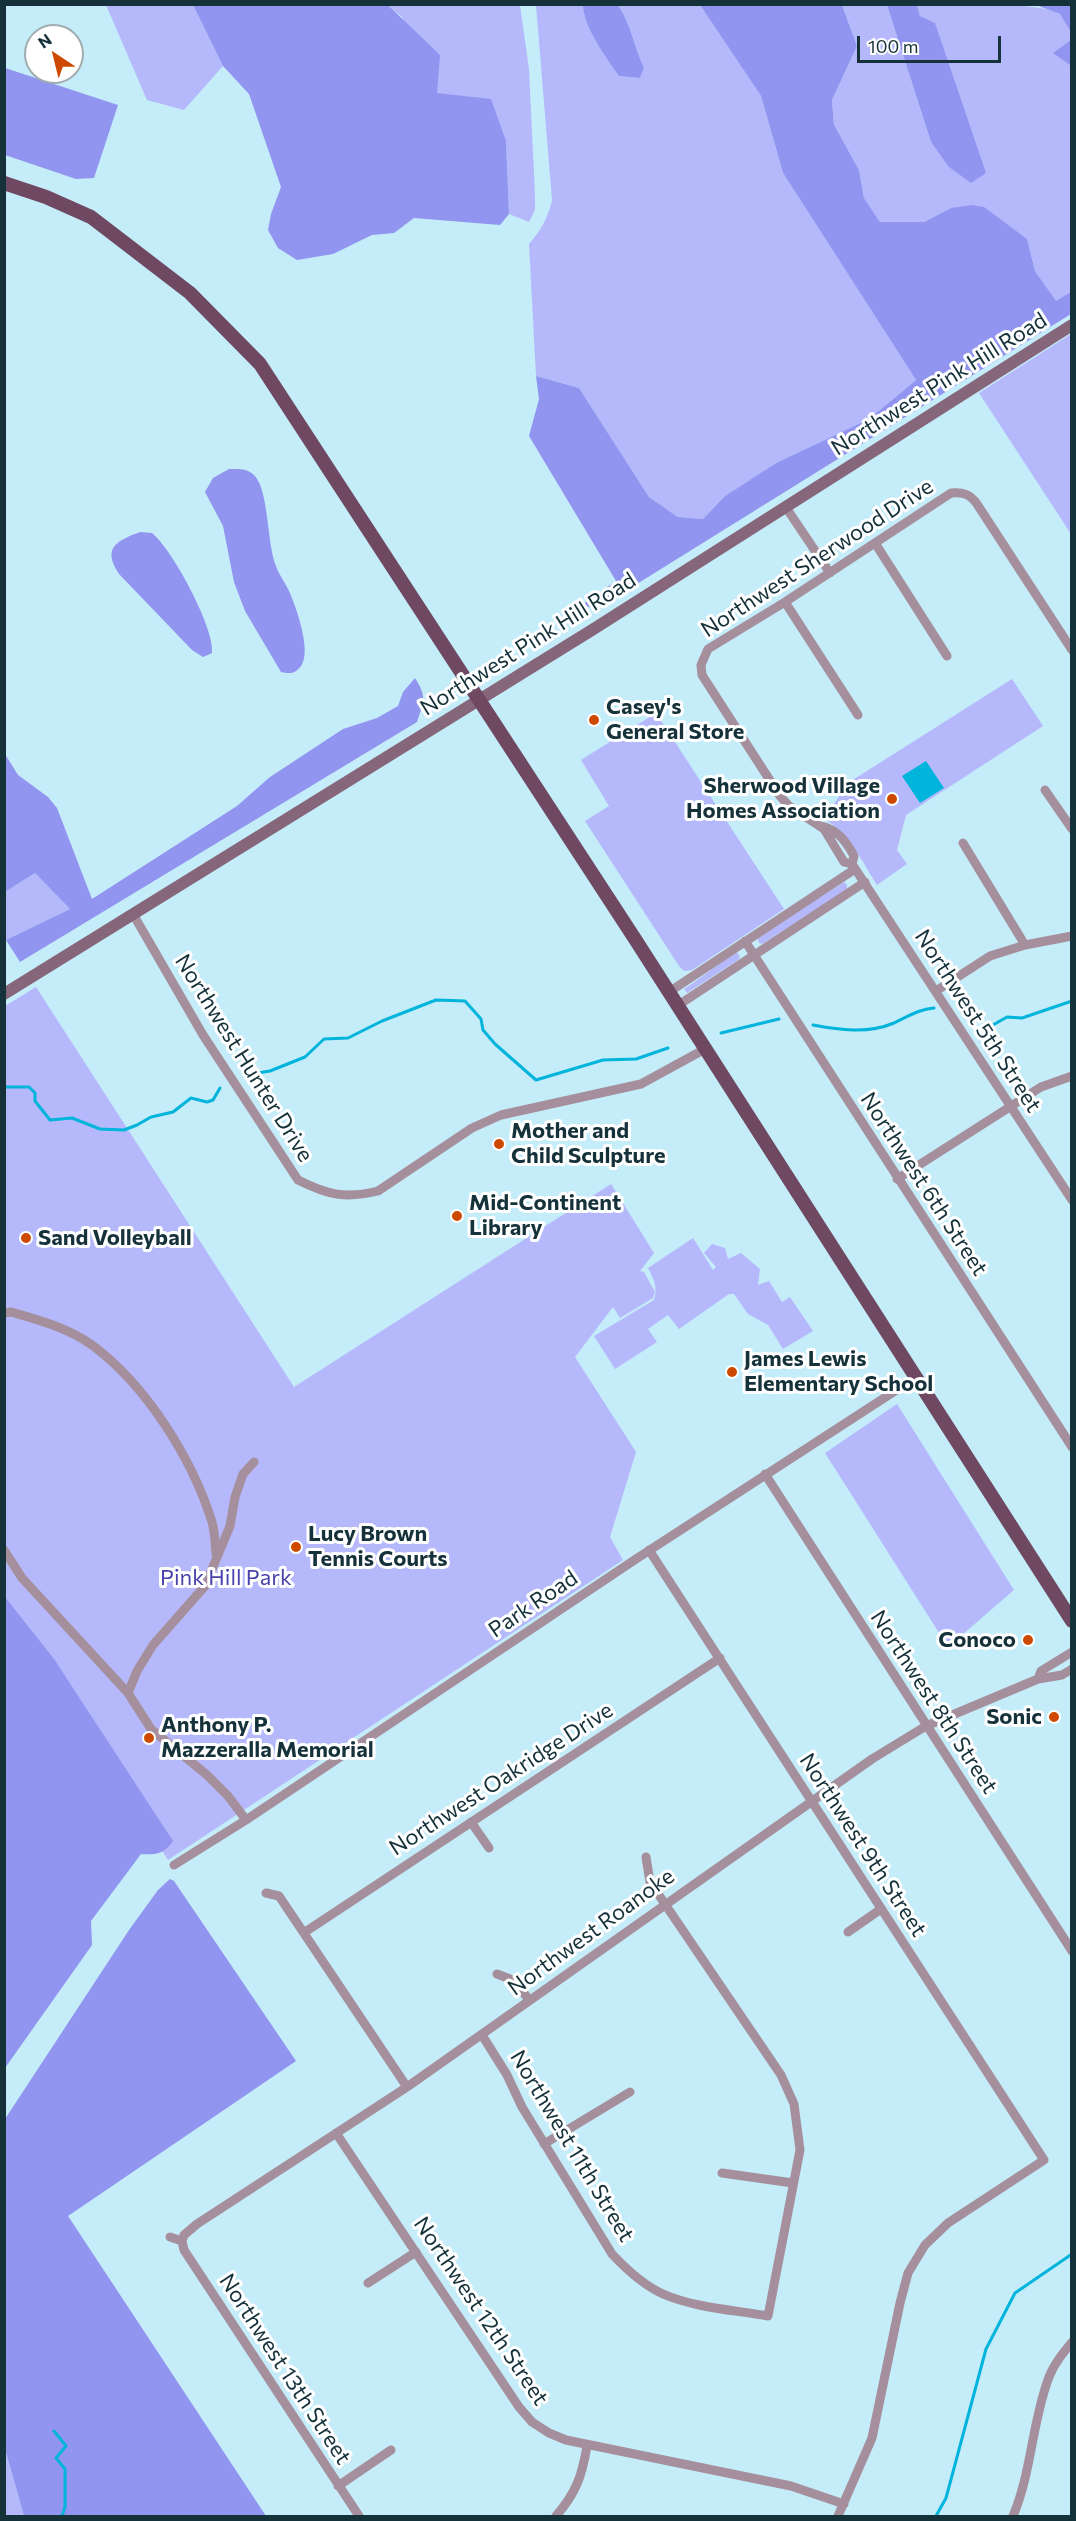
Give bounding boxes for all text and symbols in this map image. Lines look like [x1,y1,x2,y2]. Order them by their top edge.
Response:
north arrow [24,24,84,84]
scale bar [860,24,1004,62]
text: N [34,29,55,52]
text: 100 m [868,35,918,57]
street label: Northwest Pink Hill Road [826,307,1052,461]
street label: Northwest Sherwood Drive [696,473,938,643]
street label: Northwest Pink Hill Road [415,567,641,721]
place label: Casey's General Store [606,694,744,746]
marker: Casey's General Store [587,713,601,727]
place label: Sherwood Village Homes Association [686,773,880,824]
marker: Sherwood Village Homes Association [885,792,899,806]
street label: Northwest 5th Street [909,925,1047,1117]
street label: Northwest Hunter Drive [169,949,319,1167]
street label: Northwest 6th Street [855,1087,993,1281]
place label: Mother and Child Sculpture [511,1118,666,1170]
marker: Mother and Child Sculpture [492,1137,506,1151]
place label: Mid-Continent Library [469,1190,621,1242]
marker: Mid-Continent Library [450,1209,464,1223]
place label: Sand Volleyball [38,1225,192,1251]
marker: Sand Volleyball [19,1231,33,1245]
place label: James Lewis Elementary School [744,1346,933,1398]
marker: James Lewis Elementary School [725,1365,739,1379]
place label: Lucy Brown Tennis Courts [308,1521,448,1572]
marker: Lucy Brown Tennis Courts [289,1540,303,1554]
park label: Pink Hill Park [160,1565,292,1591]
street label: Park Road [483,1565,583,1643]
street label: Northwest 8th Street [865,1605,1003,1799]
place label: Conoco [938,1627,1016,1653]
marker: Conoco [1021,1633,1035,1647]
street label: Northwest Oakridge Drive [384,1697,618,1861]
place label: Sonic [986,1704,1042,1730]
marker: Sonic [1047,1710,1061,1724]
place label: Anthony P. Mazzeralla Memorial [161,1712,374,1764]
marker: Anthony P. Mazzeralla Memorial [142,1731,156,1745]
street label: Northwest 9th Street [794,1748,932,1942]
street label: Northwest Roanoke [503,1863,679,2001]
street label: Northwest 11th Street [504,2045,640,2247]
street label: Northwest 12th Street [408,2212,554,2410]
street label: Northwest 13th Street [214,2269,356,2469]

